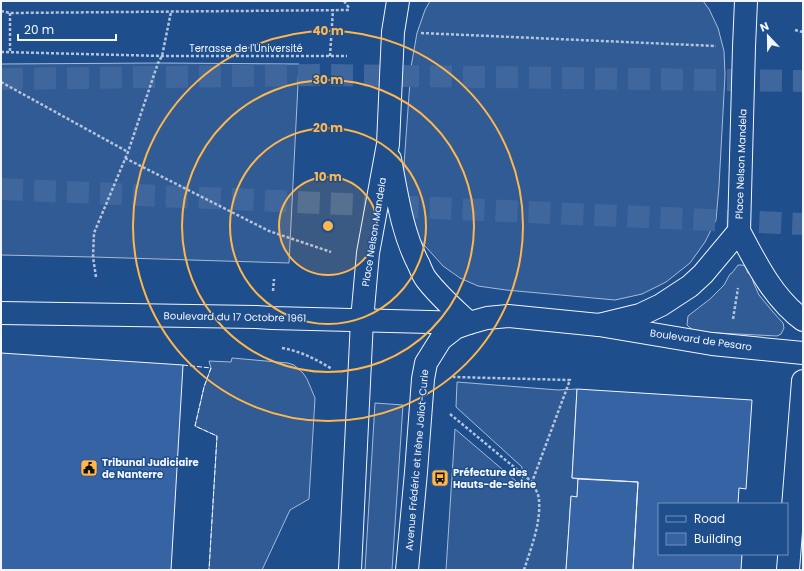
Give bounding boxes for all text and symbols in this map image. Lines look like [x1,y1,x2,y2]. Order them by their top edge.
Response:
scale bar [18,16,116,42]
north arrow [748,16,788,56]
text: N [757,18,771,36]
text: 20 m [24,21,54,38]
text: 40 m [312,22,344,39]
street label: Terrasse de l'Université [189,41,303,56]
text: 30 m [313,71,343,88]
street label: Place Nelson Mandela [732,109,750,219]
text: 20 m [313,119,343,136]
text: 10 m [314,168,342,185]
street label: Place Nelson Mandela [358,176,390,288]
centre of rings [321,219,335,233]
street label: Boulevard du 17 Octobre 1961 [164,308,306,326]
street label: Boulevard de Pesaro [649,325,753,355]
street label: Avenue Frédéric et Irène Joliot-Curie [402,369,432,551]
place label: Tribunal Judiciaire de Nanterre [102,455,199,482]
public building icon: Tribunal Judiciaire de Nanterre [79,458,99,478]
place label: Préfecture des Hauts-de-Seine [453,465,536,492]
bus stop icon: Préfecture des Hauts-de-Seine [430,468,450,488]
legend [658,503,788,555]
text: Road [694,510,725,527]
text: Building [694,530,742,547]

